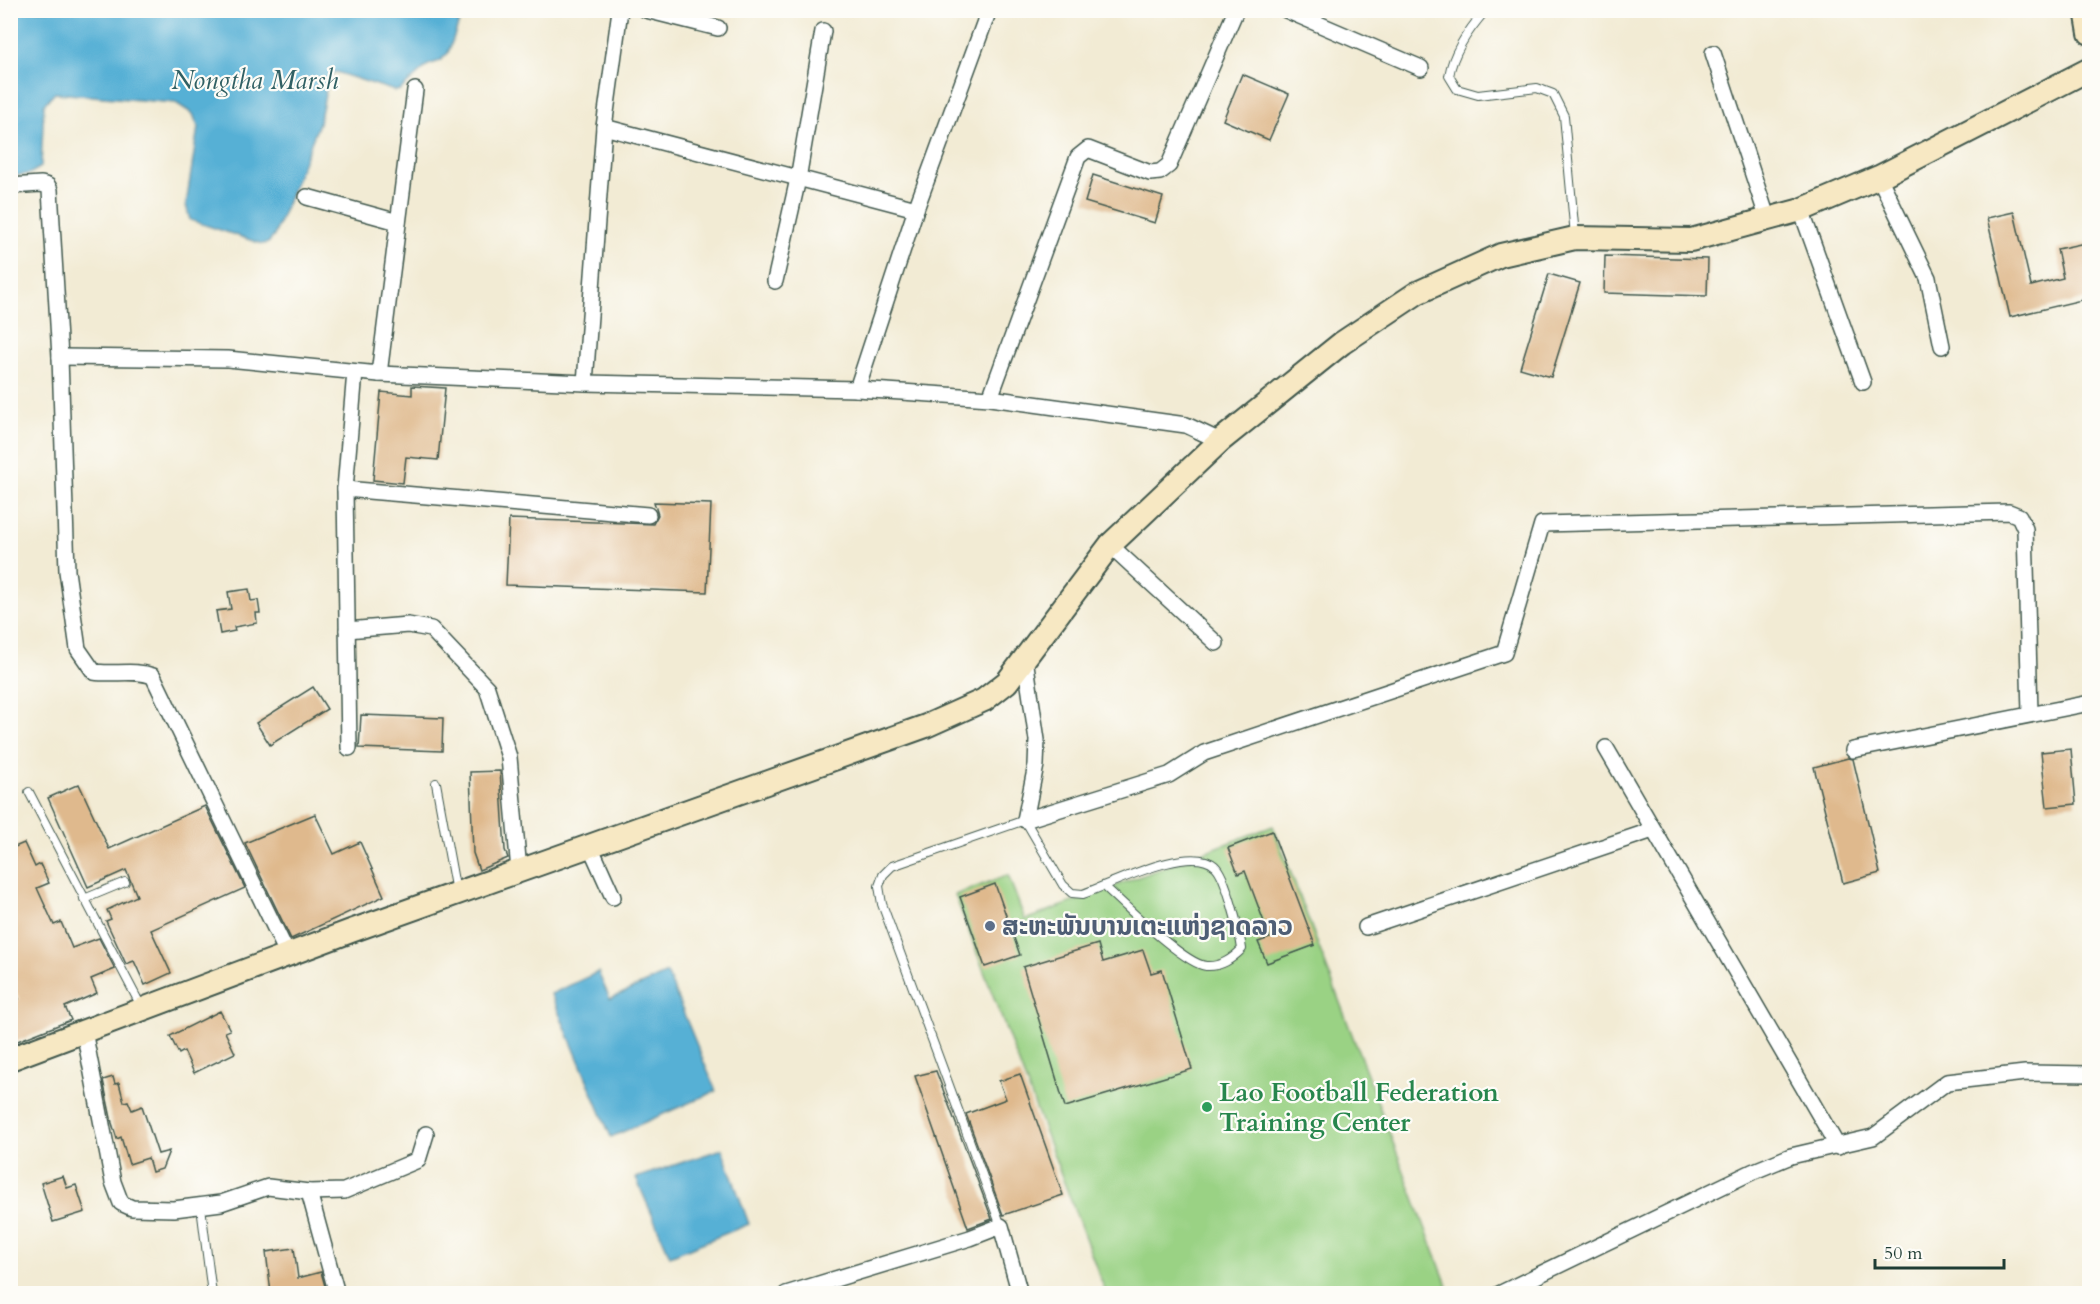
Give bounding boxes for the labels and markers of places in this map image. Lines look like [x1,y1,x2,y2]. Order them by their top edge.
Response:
place label: ສະຫະພັນບານເຕະແຫ່ງຊາດລາວ [1002,909,1293,944]
marker: ສະຫະພັນບານເຕະແຫ່ງຊາດລາວ [983,919,997,933]
place label: Lao Football Federation Training Center [1219,1075,1499,1140]
marker: Lao Football Federation Training Center [1200,1100,1214,1114]

